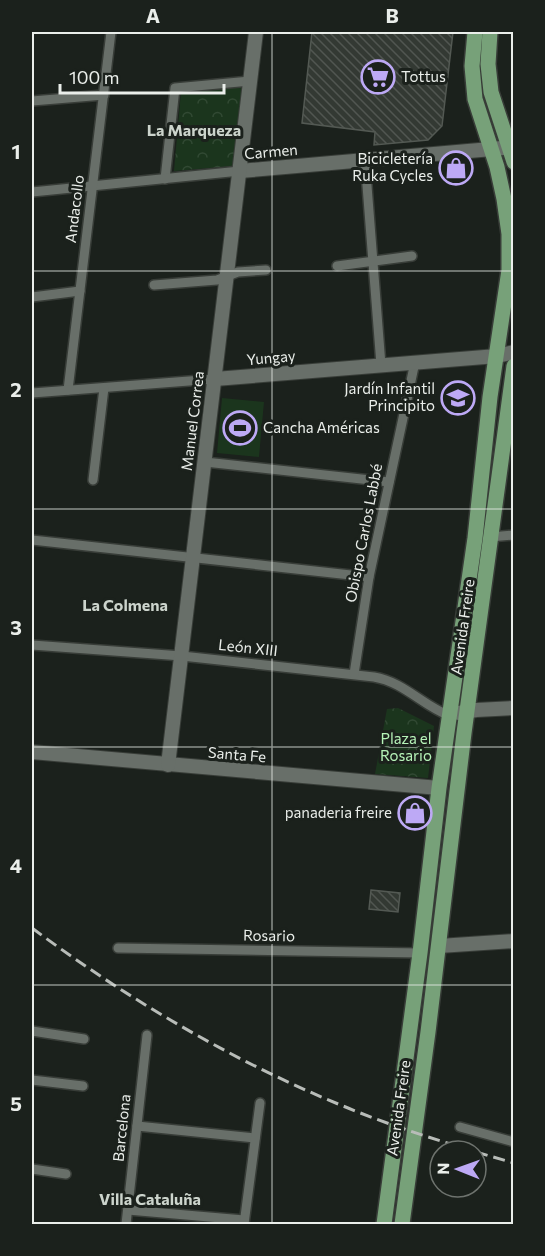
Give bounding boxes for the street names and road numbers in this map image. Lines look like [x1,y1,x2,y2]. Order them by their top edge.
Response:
street label: Carmen [243,140,298,162]
street label: Andacollo [61,174,87,244]
street label: Yungay [246,346,296,368]
street label: Manuel Correa [177,370,207,472]
street label: Obispo Carlos Labbé [341,462,385,604]
street label: Avenida Freire [446,578,478,676]
street label: León XIII [217,635,279,659]
street label: Santa Fe [207,742,267,766]
street label: Rosario [243,926,295,944]
street label: Avenida Freire [382,1059,414,1157]
street label: Barcelona [109,1093,134,1163]

